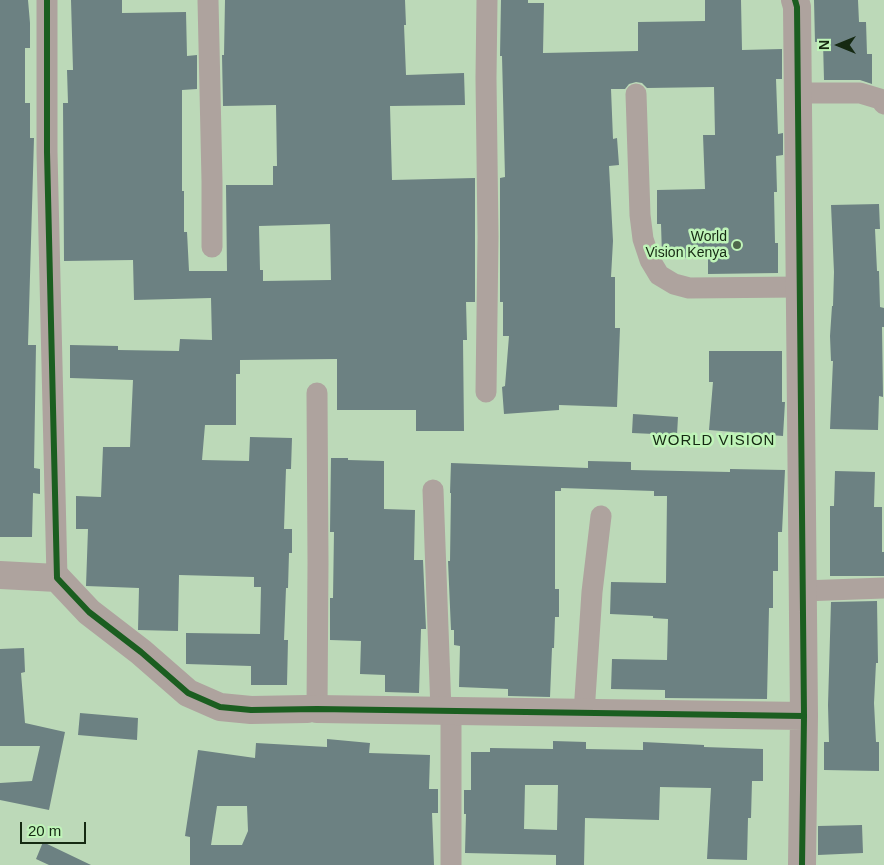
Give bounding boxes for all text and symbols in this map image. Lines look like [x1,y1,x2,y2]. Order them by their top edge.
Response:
north arrow [814,20,864,70]
text: N [816,40,832,50]
place label: World Vision Kenya [646,229,727,262]
marker: World Vision Kenya [731,239,743,251]
district label: WORLD VISION [651,432,777,450]
scale bar [22,812,89,844]
text: 20 m [28,822,61,839]

